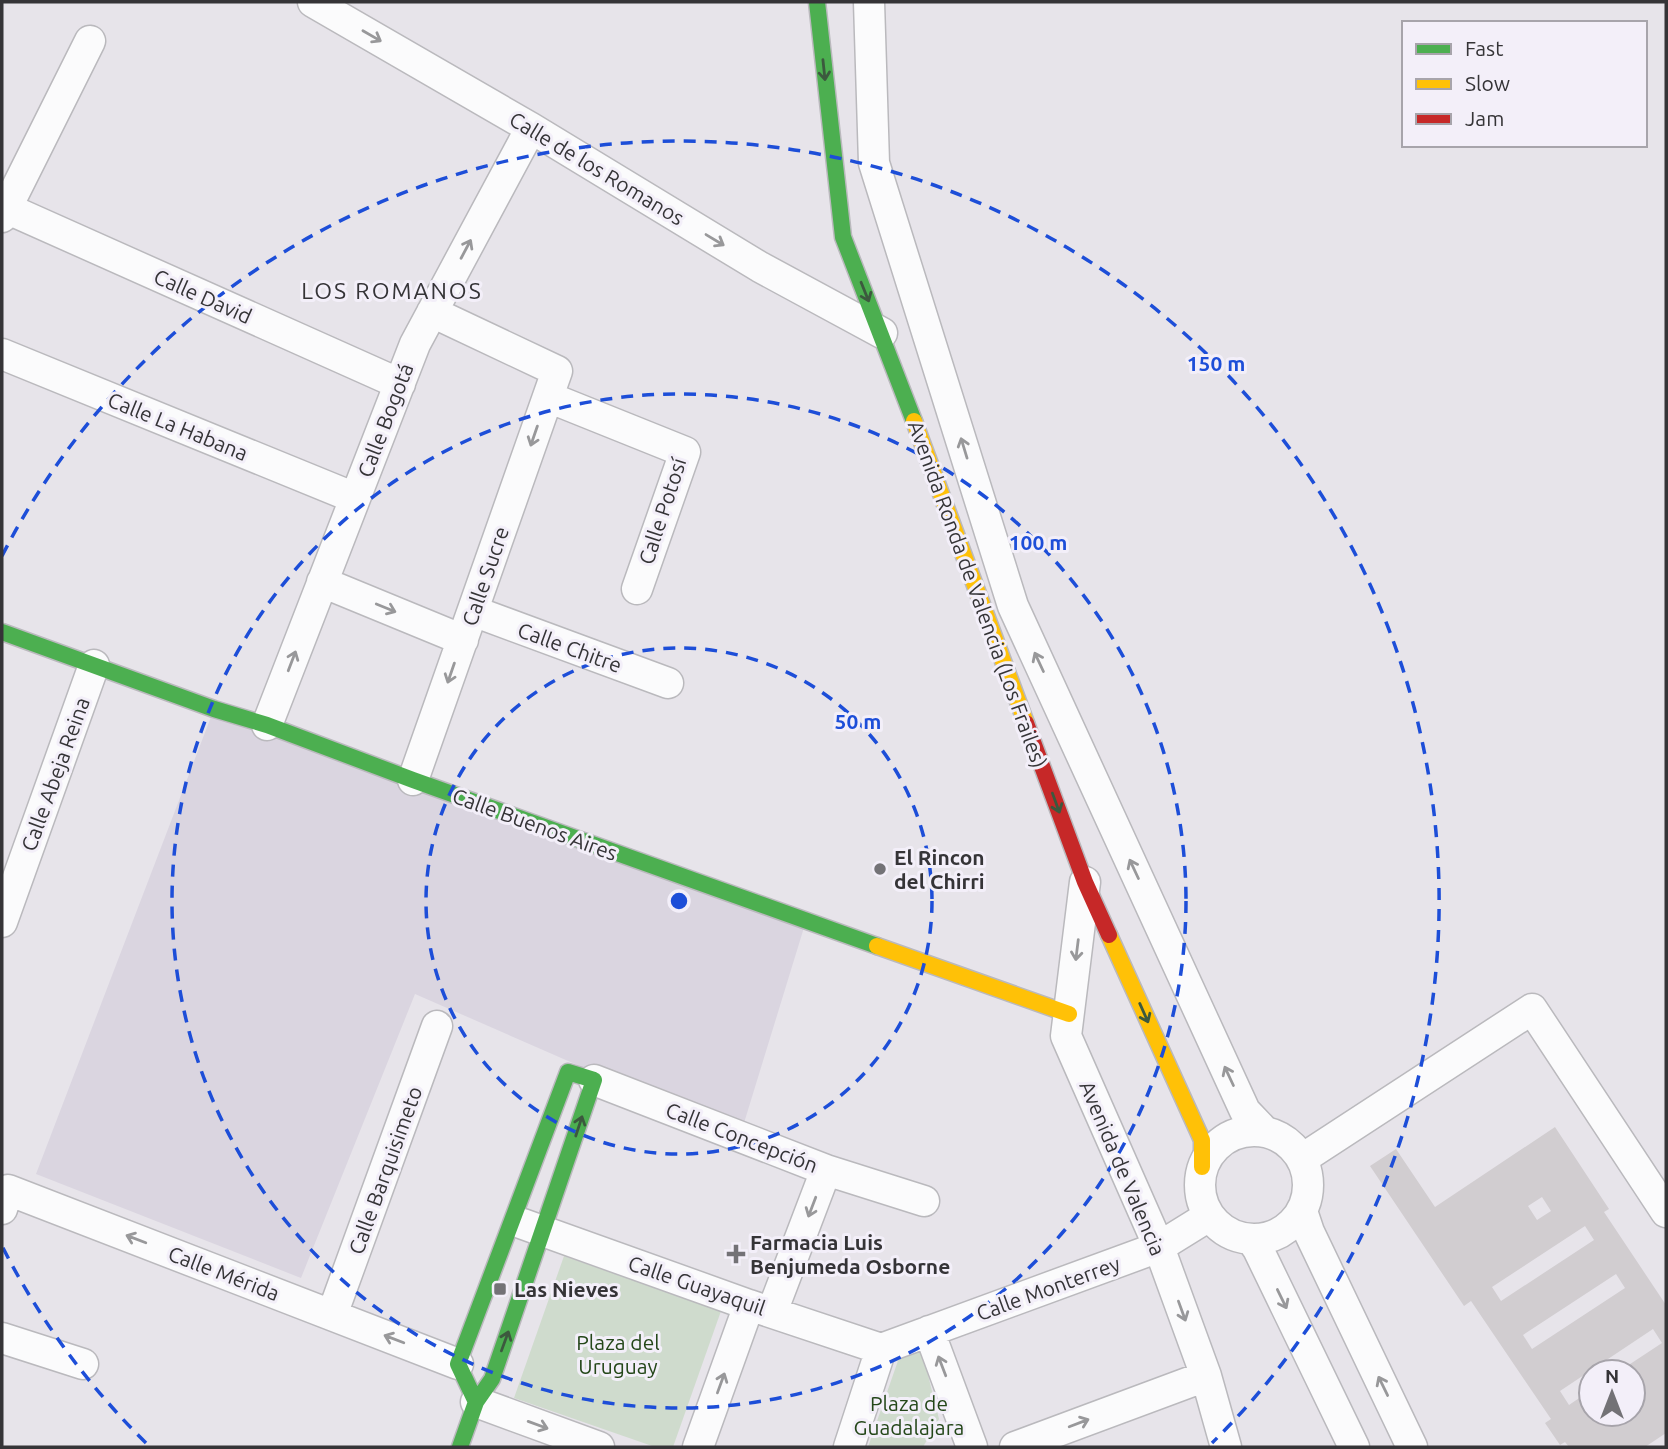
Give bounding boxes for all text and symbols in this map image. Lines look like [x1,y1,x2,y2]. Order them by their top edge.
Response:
legend [1402,21,1647,147]
one-way arrow [362,29,382,43]
text: Fast [1465,36,1503,60]
one-way arrow [818,58,831,80]
text: Slow [1465,71,1510,95]
street label: Calle de los Romanos [505,106,689,230]
text: Jam [1465,106,1504,130]
one-way arrow [705,233,725,247]
one-way arrow [460,239,473,260]
street label: Calle David [150,264,256,328]
district label: LOS ROMANOS [301,278,483,303]
one-way arrow [860,280,873,302]
text: 150 m [1187,351,1245,375]
street label: Calle Bogotá [352,360,418,480]
street label: Calle La Habana [105,387,251,465]
street label: Avenida Ronda de Valencia (Los Frailes) [904,417,1052,771]
one-way arrow [527,424,540,446]
one-way arrow [956,438,969,460]
street label: Calle Potosí [634,454,691,567]
street label: Calle Sucre [457,523,513,629]
text: 100 m [1009,530,1067,554]
one-way arrow [374,602,396,615]
street label: Calle Chitre [515,617,625,677]
one-way arrow [286,651,299,673]
one-way arrow [1032,652,1045,674]
one-way arrow [444,662,456,684]
street label: Calle Abeja Reina [16,694,94,854]
text: 50 m [835,709,881,733]
street label: Calle Buenos Aires [449,783,621,865]
one-way arrow [1051,792,1063,814]
place label: El Rincon del Chirri [894,845,985,893]
one-way arrow [1127,859,1140,880]
marker: El Rincon del Chirri [872,861,888,877]
centre of rings [667,889,691,913]
one-way arrow [1070,938,1083,961]
one-way arrow [1138,1002,1151,1023]
one-way arrow [1222,1066,1235,1087]
street label: Avenida de Valencia [1075,1077,1171,1259]
street label: Calle Barquisimeto [343,1083,427,1257]
street label: Calle Concepción [663,1097,821,1177]
one-way arrow [574,1115,586,1137]
one-way arrow [805,1195,818,1217]
place label: Farmacia Luis Benjumeda Osborne [750,1230,950,1278]
one-way arrow [126,1232,148,1245]
street label: Calle Mérida [165,1241,283,1305]
marker: Farmacia Luis Benjumeda Osborne [728,1246,744,1262]
street label: Calle Guayaquil [625,1250,769,1320]
street label: Calle Monterrey [973,1251,1123,1325]
place label: Las Nieves [514,1277,619,1301]
marker: Las Nieves [492,1281,508,1297]
one-way arrow [1276,1288,1290,1309]
one-way arrow [1177,1299,1189,1321]
one-way arrow [499,1330,512,1352]
park label: Plaza del Uruguay [576,1330,660,1378]
one-way arrow [384,1332,406,1345]
one-way arrow [935,1356,947,1378]
north arrow [1577,1358,1647,1428]
text: N [1605,1365,1619,1387]
one-way arrow [715,1372,728,1394]
one-way arrow [1375,1376,1389,1397]
park label: Plaza de Guadalajara [854,1391,964,1439]
one-way arrow [1068,1416,1090,1429]
one-way arrow [526,1420,548,1432]

